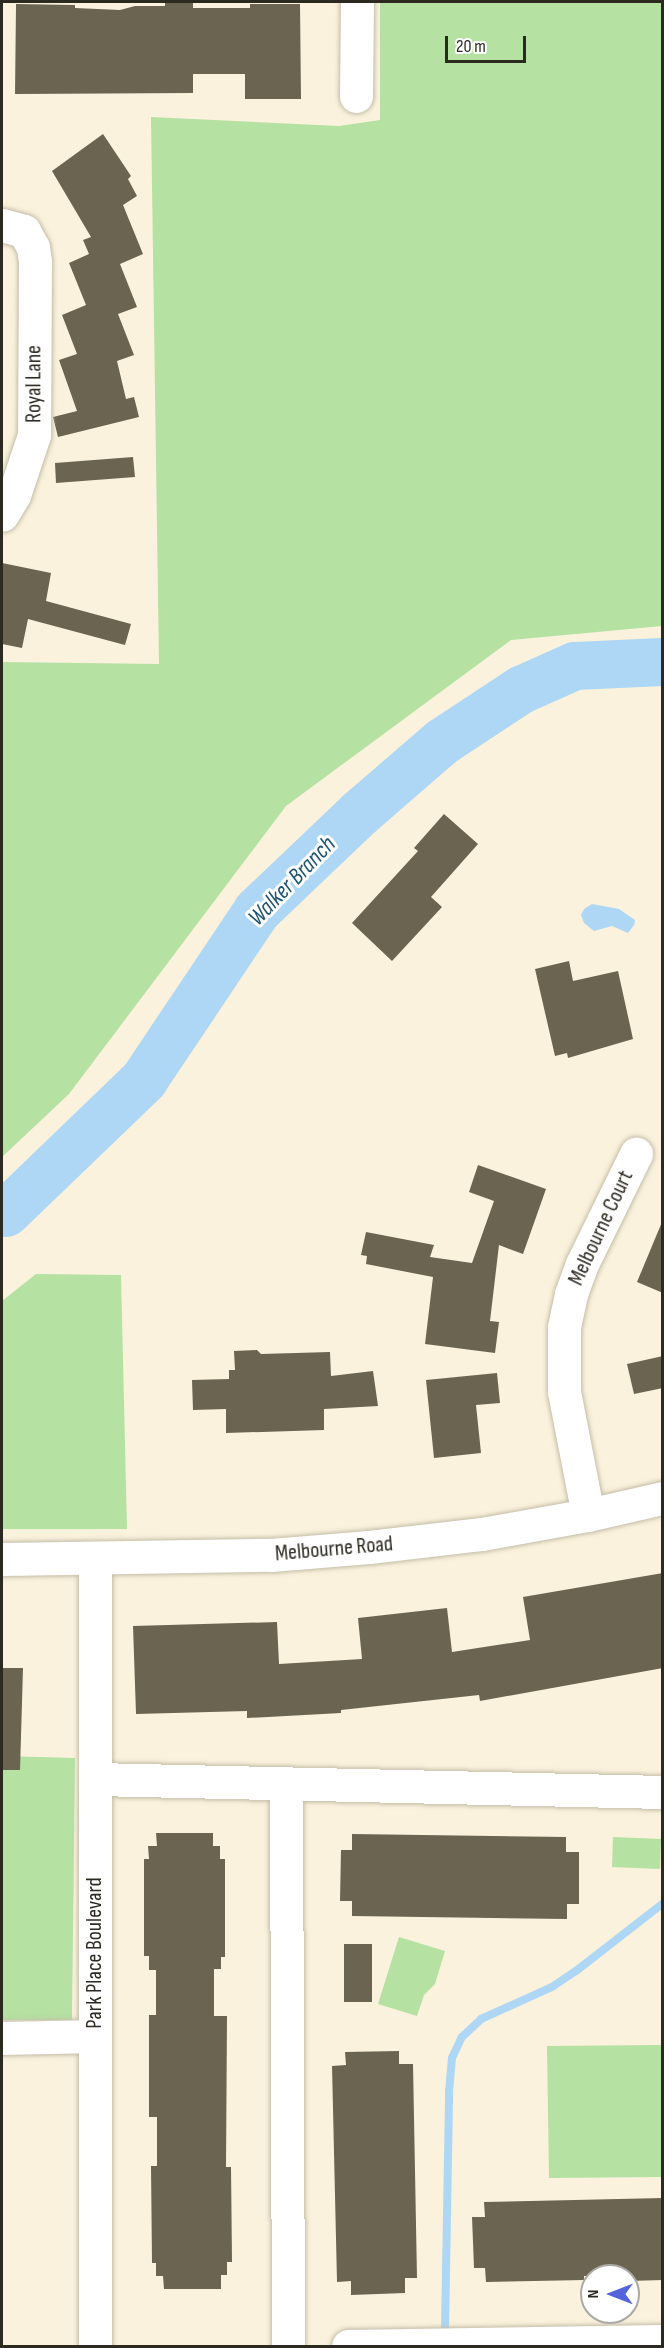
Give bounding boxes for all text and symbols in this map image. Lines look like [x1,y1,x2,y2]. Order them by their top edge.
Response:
scale bar [448,24,529,62]
text: 20 m [456,36,486,57]
street label: Royal Lane [21,345,47,423]
water label: Walker Branch [242,830,342,932]
street label: Melbourne Court [563,1166,639,1290]
street label: Melbourne Road [274,1531,394,1567]
street label: Park Place Boulevard [82,1877,108,2029]
north arrow [580,2264,640,2324]
text: N [584,2290,603,2298]

